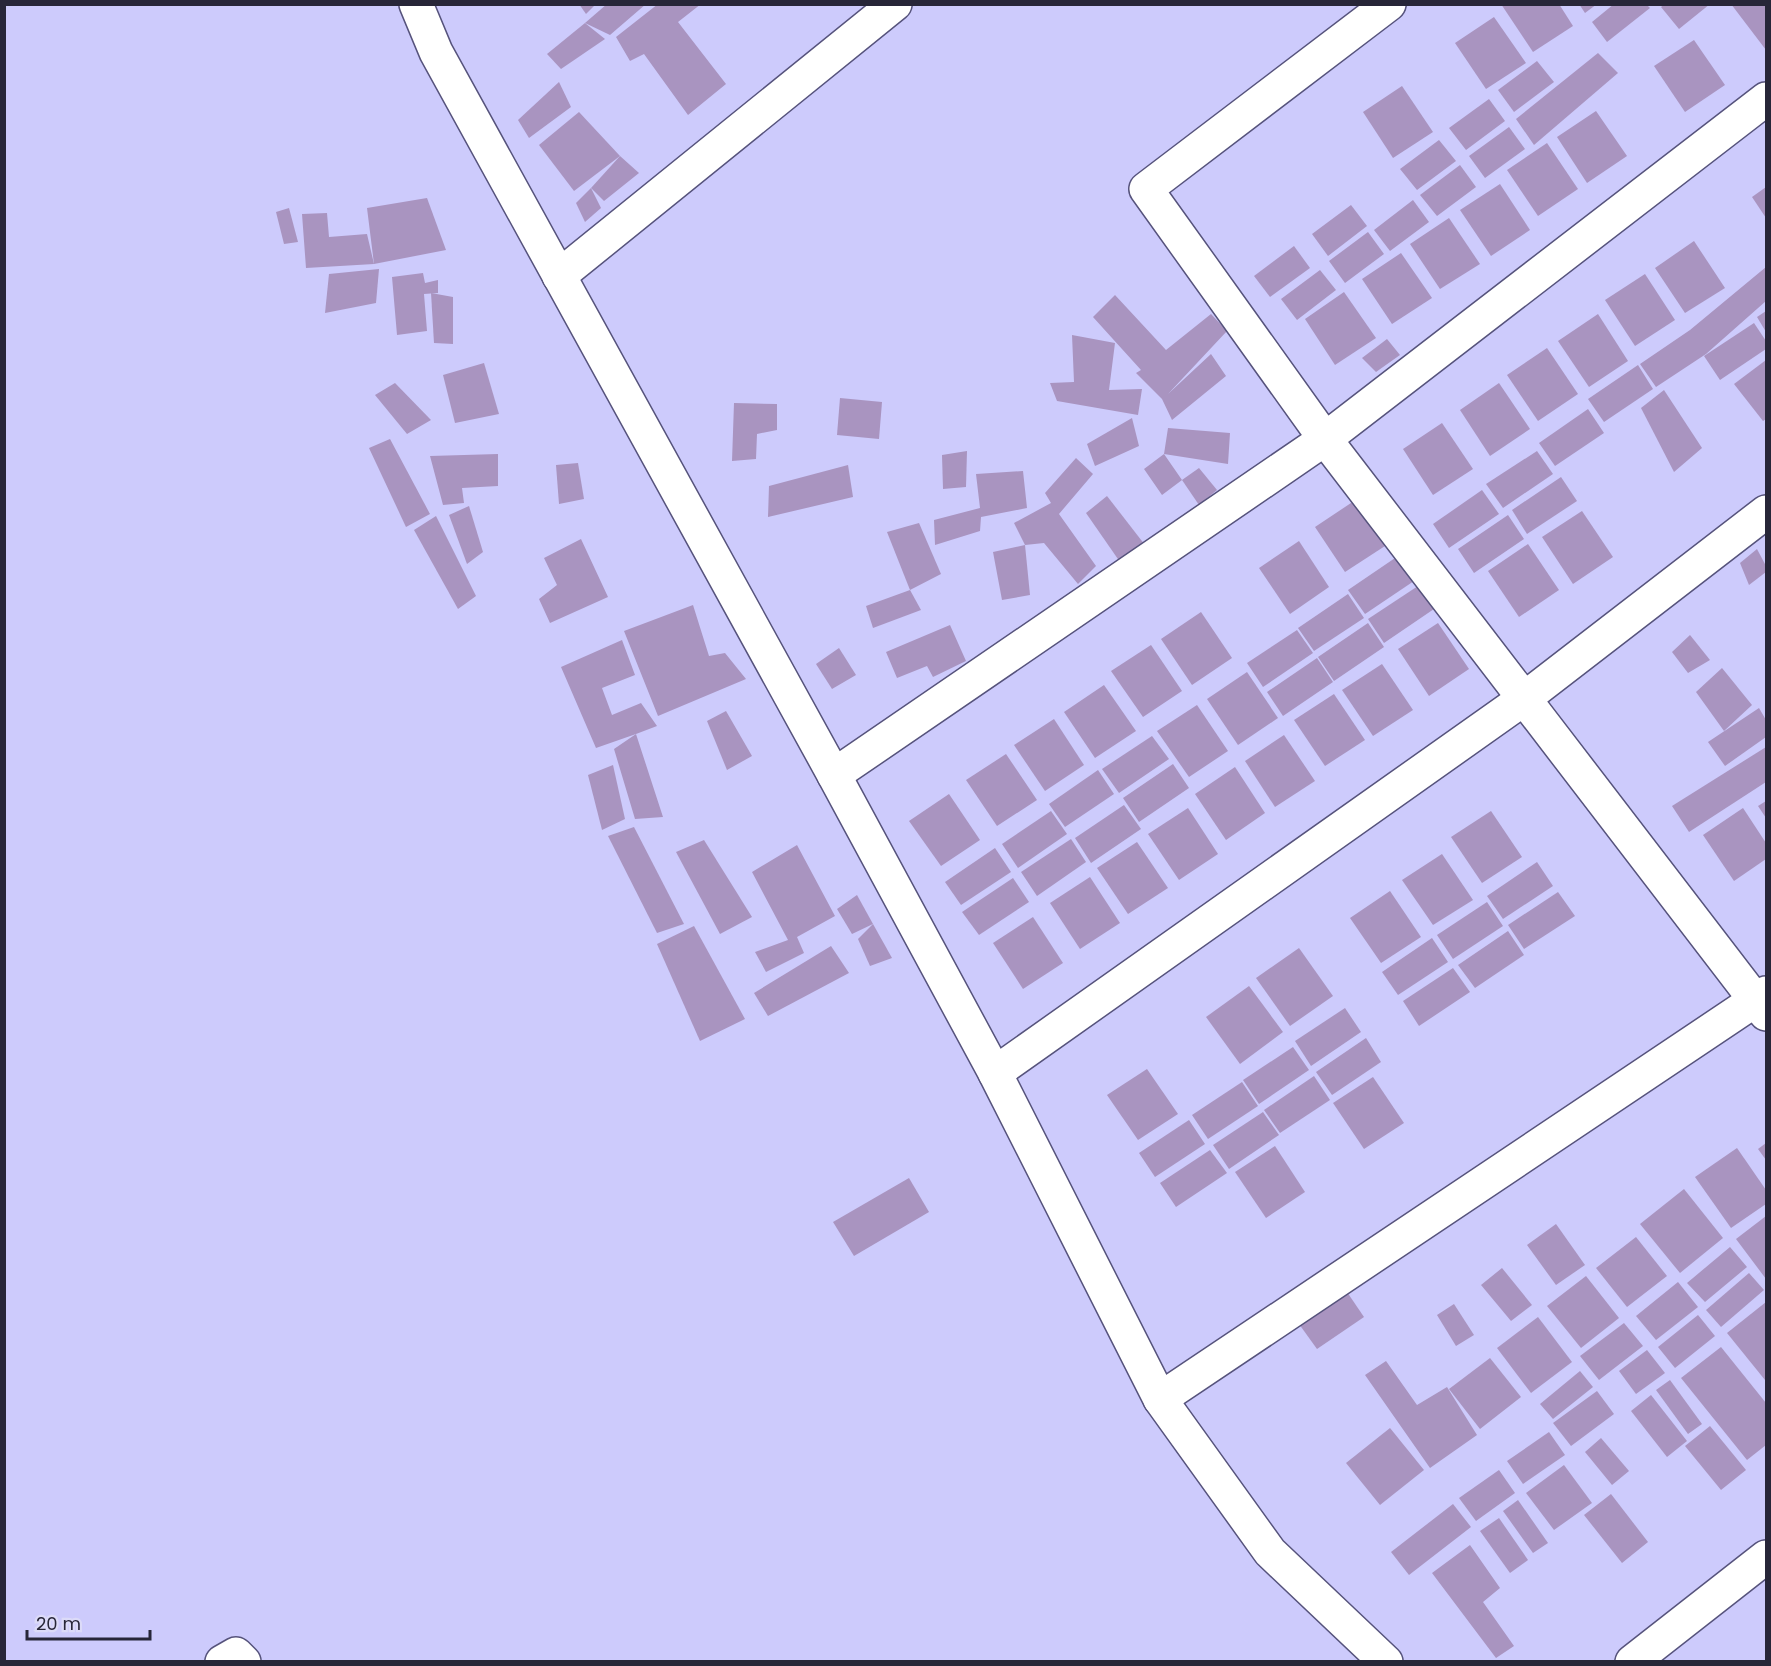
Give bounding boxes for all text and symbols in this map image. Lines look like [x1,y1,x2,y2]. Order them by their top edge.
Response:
scale bar [27,1603,150,1641]
text: 20 m [36,1611,81,1636]

